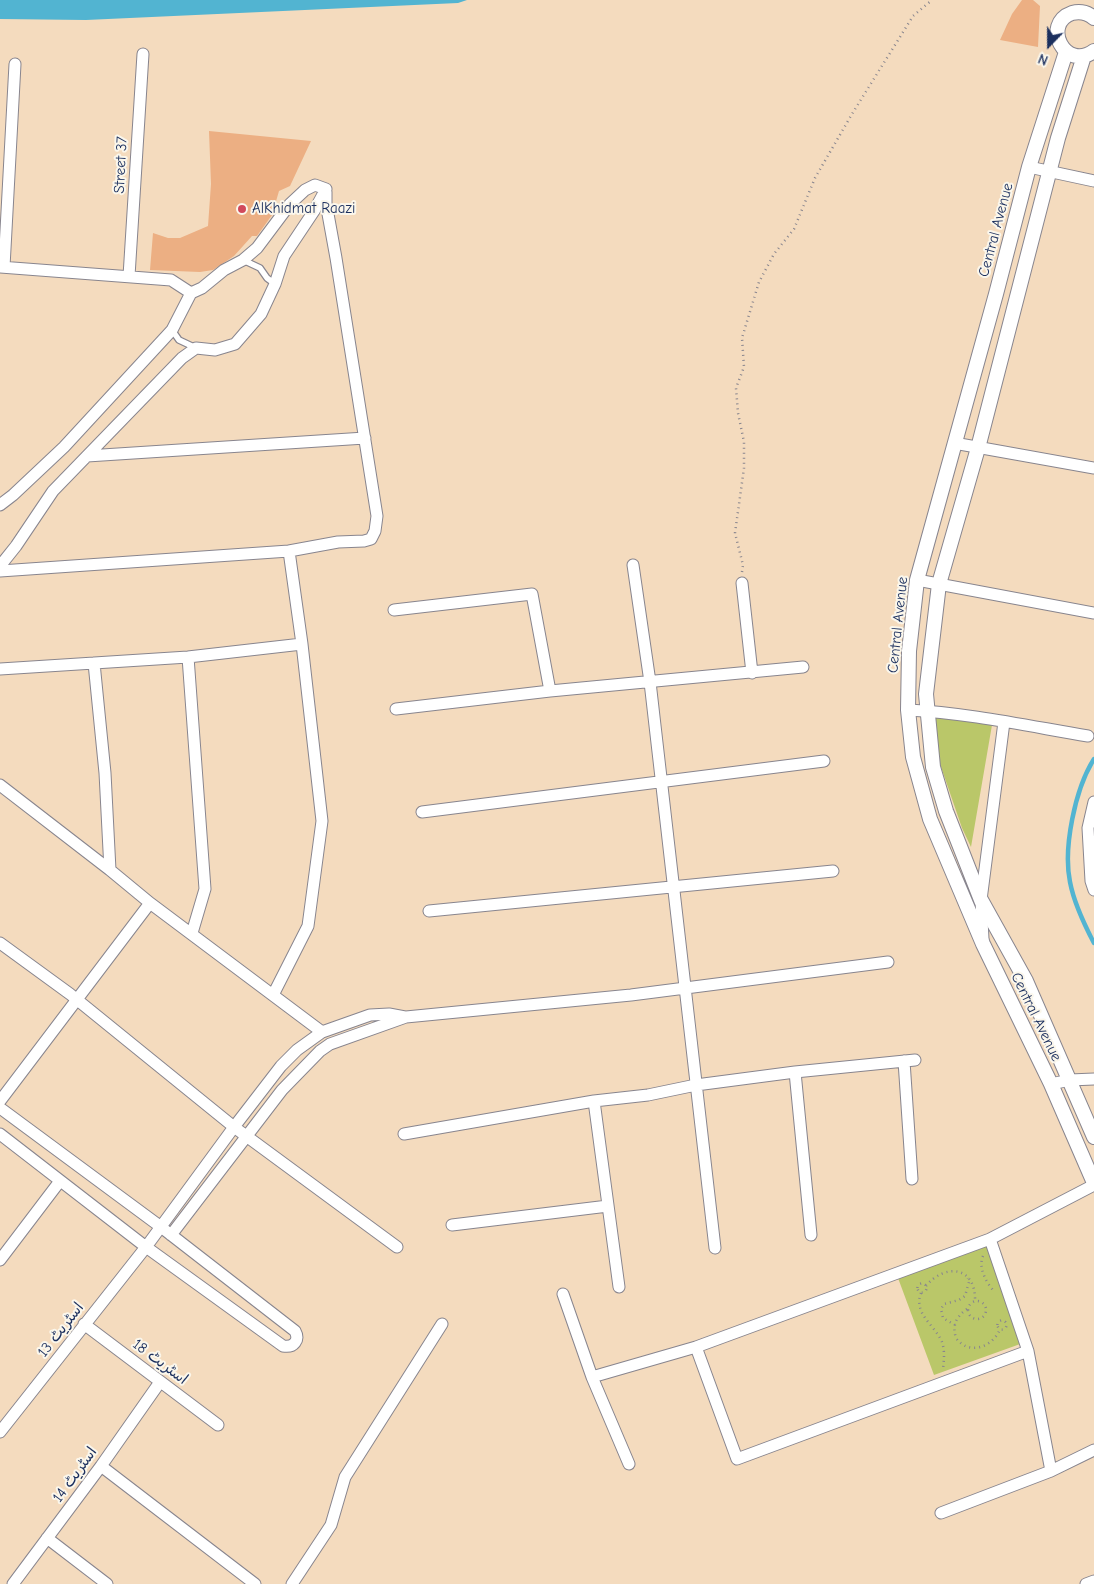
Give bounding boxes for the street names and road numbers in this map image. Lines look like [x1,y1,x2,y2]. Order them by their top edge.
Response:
street label: Street 37 [111,136,131,194]
street label: Central Avenue [975,181,1017,279]
street label: Central Avenue [884,576,912,674]
street label: Central Avenue [1007,970,1065,1064]
street label: اسٹریٹ 13 [34,1299,88,1361]
street label: اسٹریٹ 18 [129,1335,191,1389]
street label: اسٹریٹ 14 [49,1444,101,1506]

